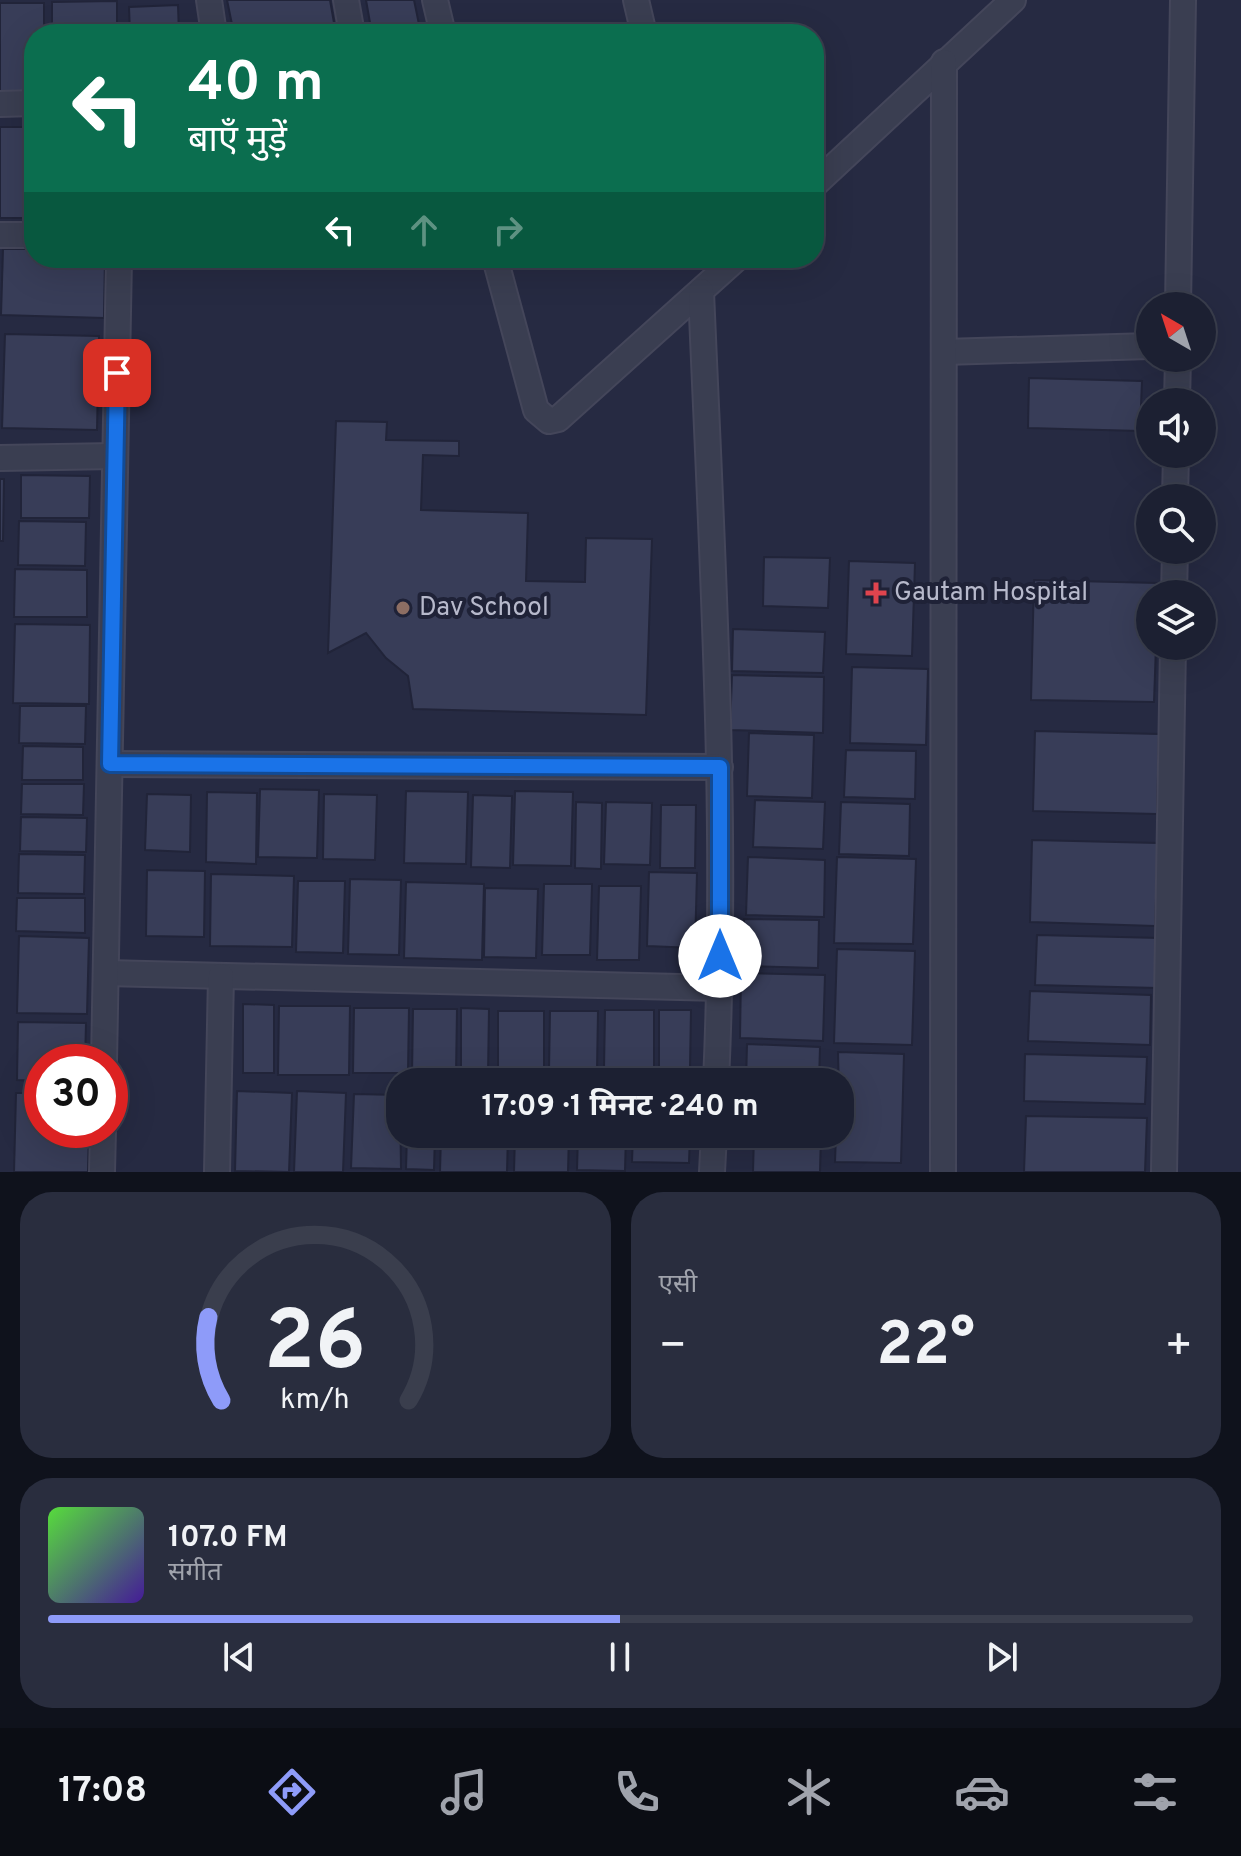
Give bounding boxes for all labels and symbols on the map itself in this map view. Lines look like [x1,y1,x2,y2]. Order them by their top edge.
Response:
north arrow [1136,292,1216,372]
pin [83,339,151,407]
place label: Gautam Hospital [894,577,1088,610]
marker: Gautam Hospital [865,582,887,604]
place label: Dav School [419,592,549,625]
marker: Dav School [394,599,412,617]
position arrow [678,914,762,998]
speed limit sign: 30 [24,1044,128,1148]

